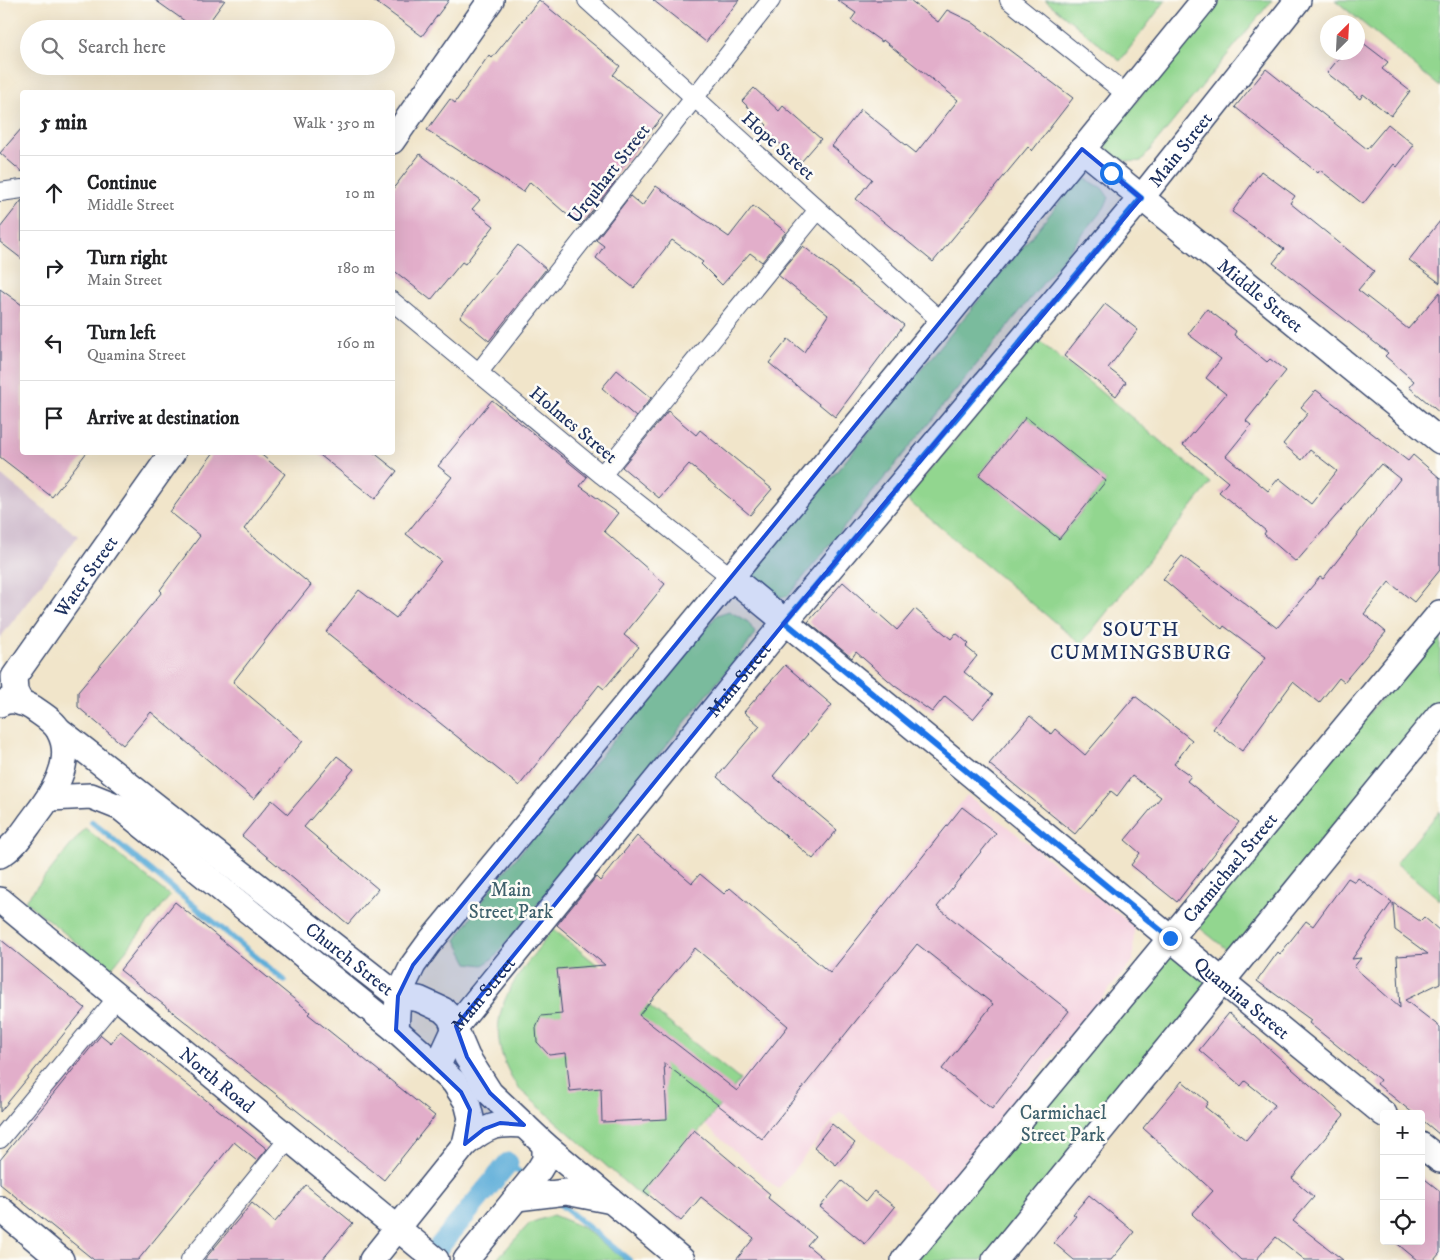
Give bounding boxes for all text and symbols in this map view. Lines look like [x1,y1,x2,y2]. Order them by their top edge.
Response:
north arrow [1320,15,1365,60]
search box [20,20,395,75]
icon: search [38,34,66,62]
text: Search here [78,36,166,59]
street label: Hope Street [736,107,820,185]
street label: Main Street [1144,108,1218,192]
text: 5 min [40,110,87,136]
text: Walk · 350 m [293,113,375,133]
street label: Urquhart Street [563,120,656,229]
route start [1100,162,1123,185]
text: Continue [87,172,157,195]
icon: ahead [40,179,68,207]
text: 10 m [345,183,375,203]
text: Middle Street [87,195,174,215]
text: Turn right [87,247,167,270]
icon: right [40,254,68,282]
street label: Middle Street [1213,254,1308,338]
text: 180 m [337,258,375,278]
text: Main Street [87,270,162,290]
text: Turn left [87,322,156,345]
icon: left [40,329,68,357]
text: 160 m [337,333,375,353]
text: Quamina Street [87,345,186,365]
street label: Holmes Street [524,382,622,469]
icon: arrive [40,404,68,432]
text: Arrive at destination [87,407,239,430]
street label: Water Street [49,532,123,623]
district label: SOUTH CUMMINGSBURG [1050,618,1232,666]
street label: Main Street [702,638,777,722]
street label: Carmichael Street [1178,809,1283,928]
park label: Main Street Park [469,879,554,924]
street label: Church Street [300,918,398,1001]
route end [1159,927,1182,950]
street label: Main Street [447,952,521,1036]
street label: Quamina Street [1189,952,1294,1045]
street label: North Road [174,1043,259,1119]
park label: Carmichael Street Park [1020,1102,1107,1147]
map controls [1380,1110,1425,1245]
button: + [1380,1110,1425,1155]
button: − [1380,1155,1425,1200]
button: locate [1380,1200,1425,1245]

